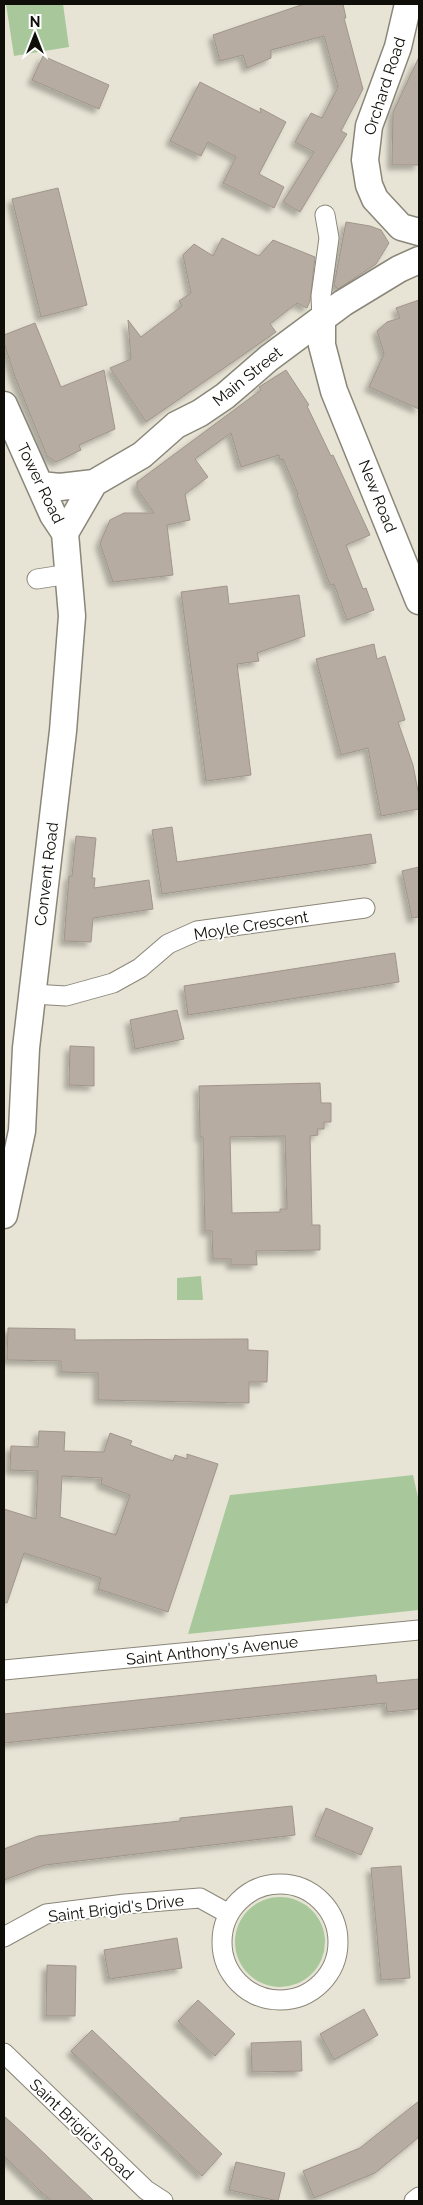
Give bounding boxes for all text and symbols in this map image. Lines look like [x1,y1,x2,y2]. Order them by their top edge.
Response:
north arrow [10,10,60,60]
text: N [30,14,40,30]
street label: Orchard Road [360,35,409,138]
street label: Main Street [209,342,286,410]
street label: Tower Road [13,440,68,527]
street label: New Road [354,457,401,535]
street label: Convent Road [31,821,62,927]
street label: Moyle Crescent [192,907,310,944]
street label: Saint Anthony's Avenue [125,1632,299,1669]
street label: Saint Brigid's Drive [47,1891,185,1926]
street label: Saint Brigid's Road [26,2075,138,2184]

